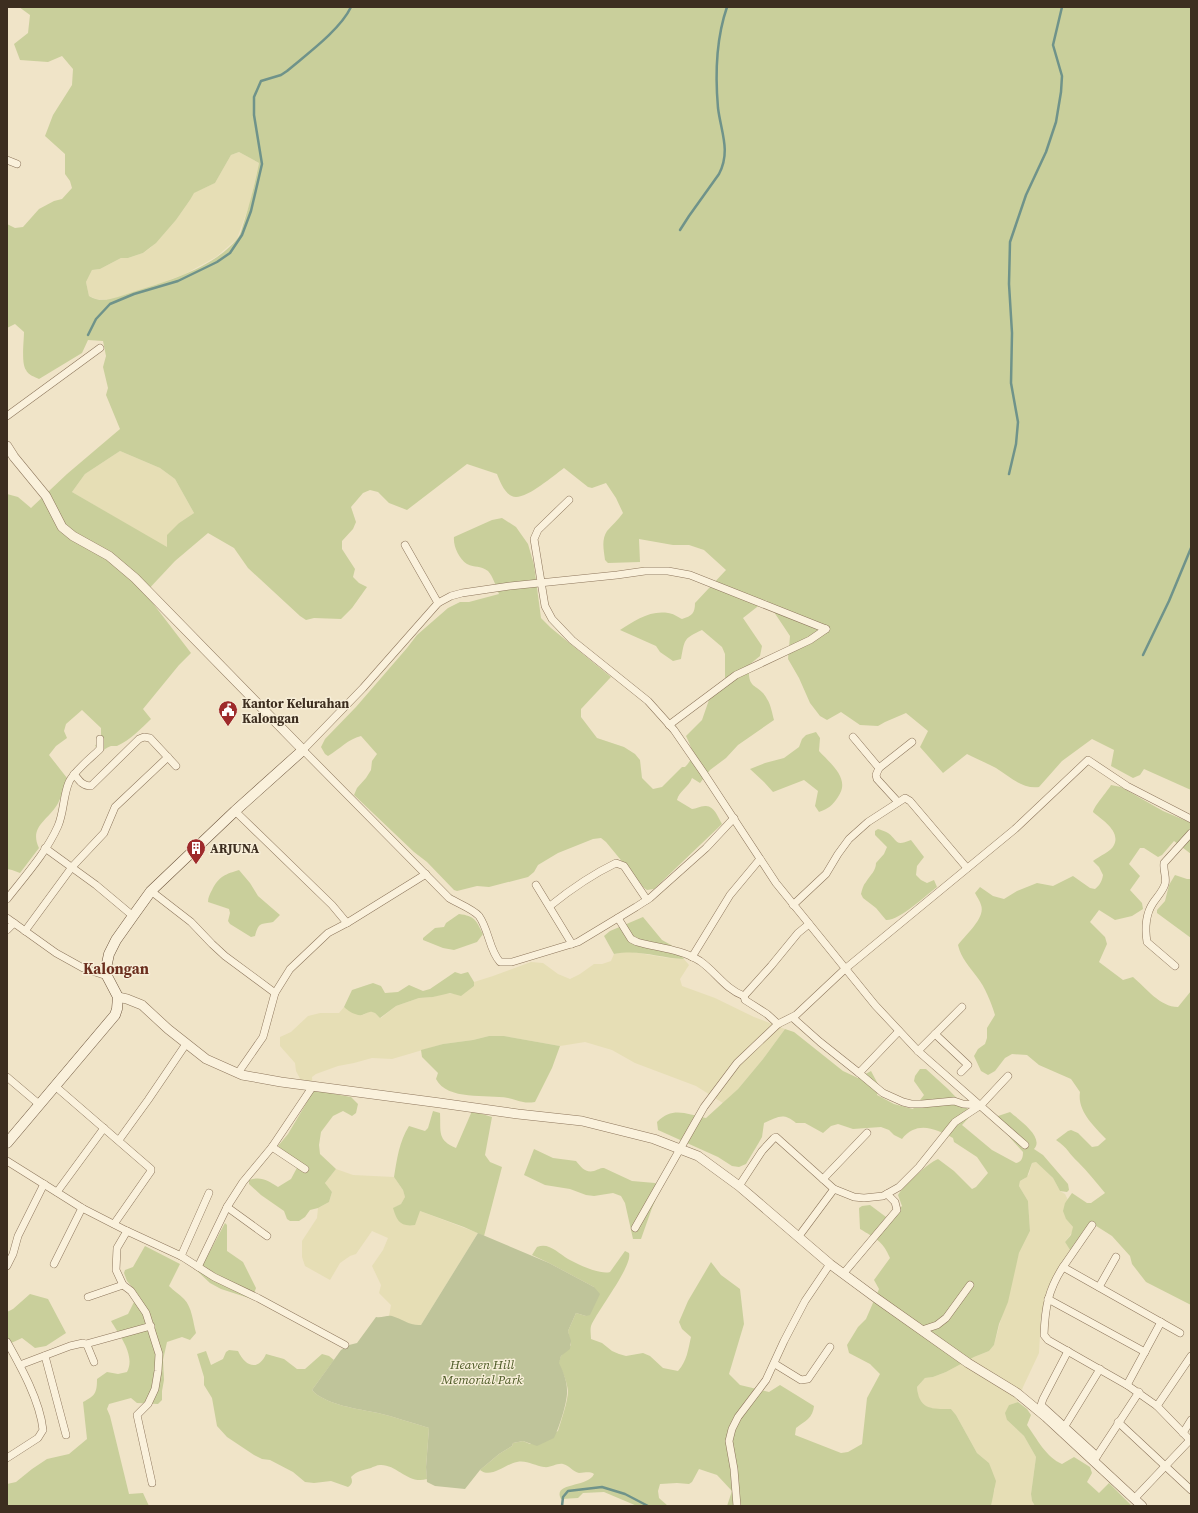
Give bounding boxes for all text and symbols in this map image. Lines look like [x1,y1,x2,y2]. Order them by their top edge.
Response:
place label: Kantor Kelurahan Kalongan [242,695,349,727]
public building icon: Kantor Kelurahan Kalongan [217,699,239,727]
building icon: ARJUNA [185,837,207,865]
place label: ARJUNA [210,840,259,857]
district label: Kalongan [83,958,149,979]
park label: Heaven Hill Memorial Park [440,1356,524,1388]

